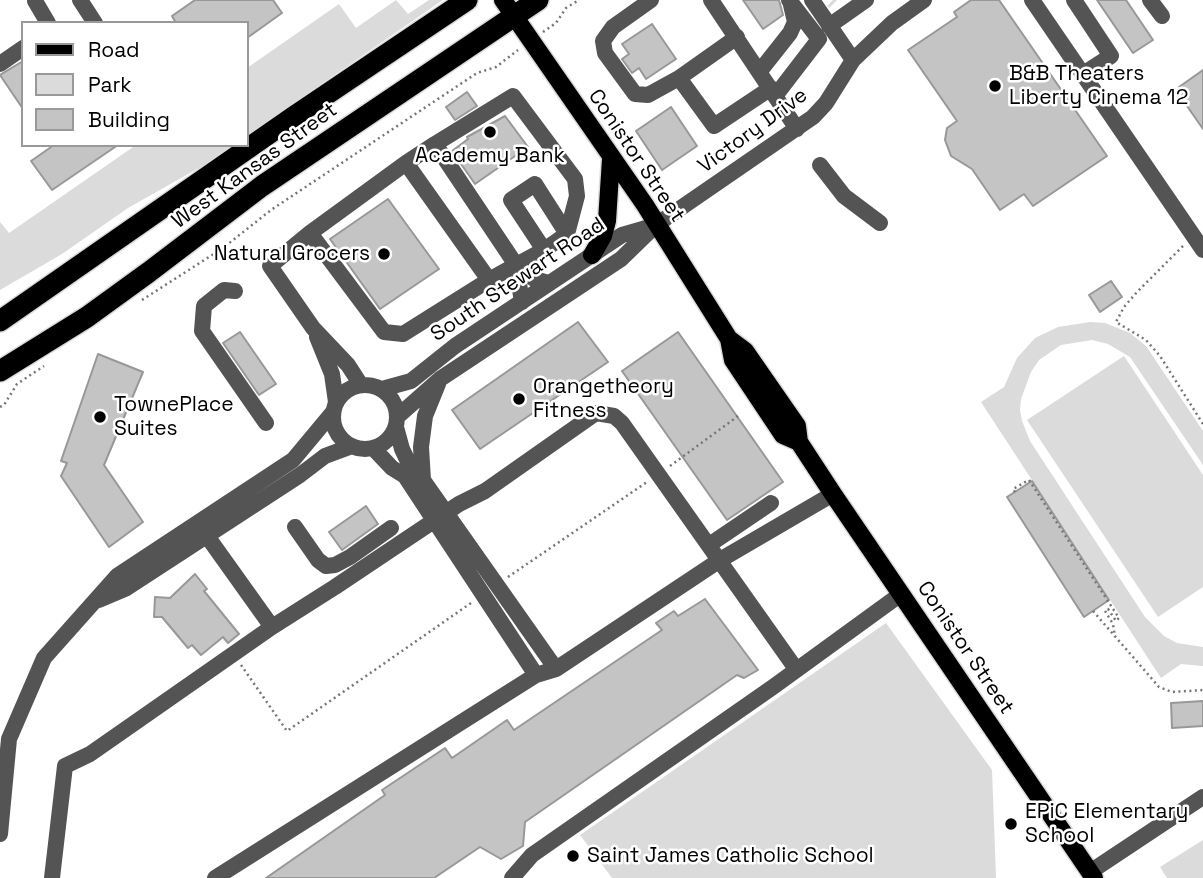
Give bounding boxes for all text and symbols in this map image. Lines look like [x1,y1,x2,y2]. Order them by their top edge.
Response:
legend [21,21,248,147]
text: Road [88,36,140,63]
place label: B&B Theaters Liberty Cinema 12 [1009,61,1188,111]
text: Park [88,71,132,98]
marker: B&B Theaters Liberty Cinema 12 [987,78,1003,94]
street label: Victory Drive [693,83,813,179]
street label: Conistor Street [582,85,690,227]
street label: West Kansas Street [168,98,342,234]
text: Building [88,106,170,133]
marker: Academy Bank [482,124,498,140]
place label: Academy Bank [415,143,565,169]
street label: South Stewart Road [426,212,610,348]
place label: Natural Grocers [214,241,370,267]
marker: Natural Grocers [376,246,392,262]
place label: Orangetheory Fitness [533,374,674,424]
marker: Orangetheory Fitness [511,391,527,407]
place label: TownePlace Suites [114,392,234,442]
marker: TownePlace Suites [92,409,108,425]
street label: Conistor Street [911,577,1019,719]
place label: EPiC Elementary School [1025,799,1188,849]
marker: EPiC Elementary School [1003,816,1019,832]
place label: Saint James Catholic School [587,843,874,869]
marker: Saint James Catholic School [565,848,581,864]

